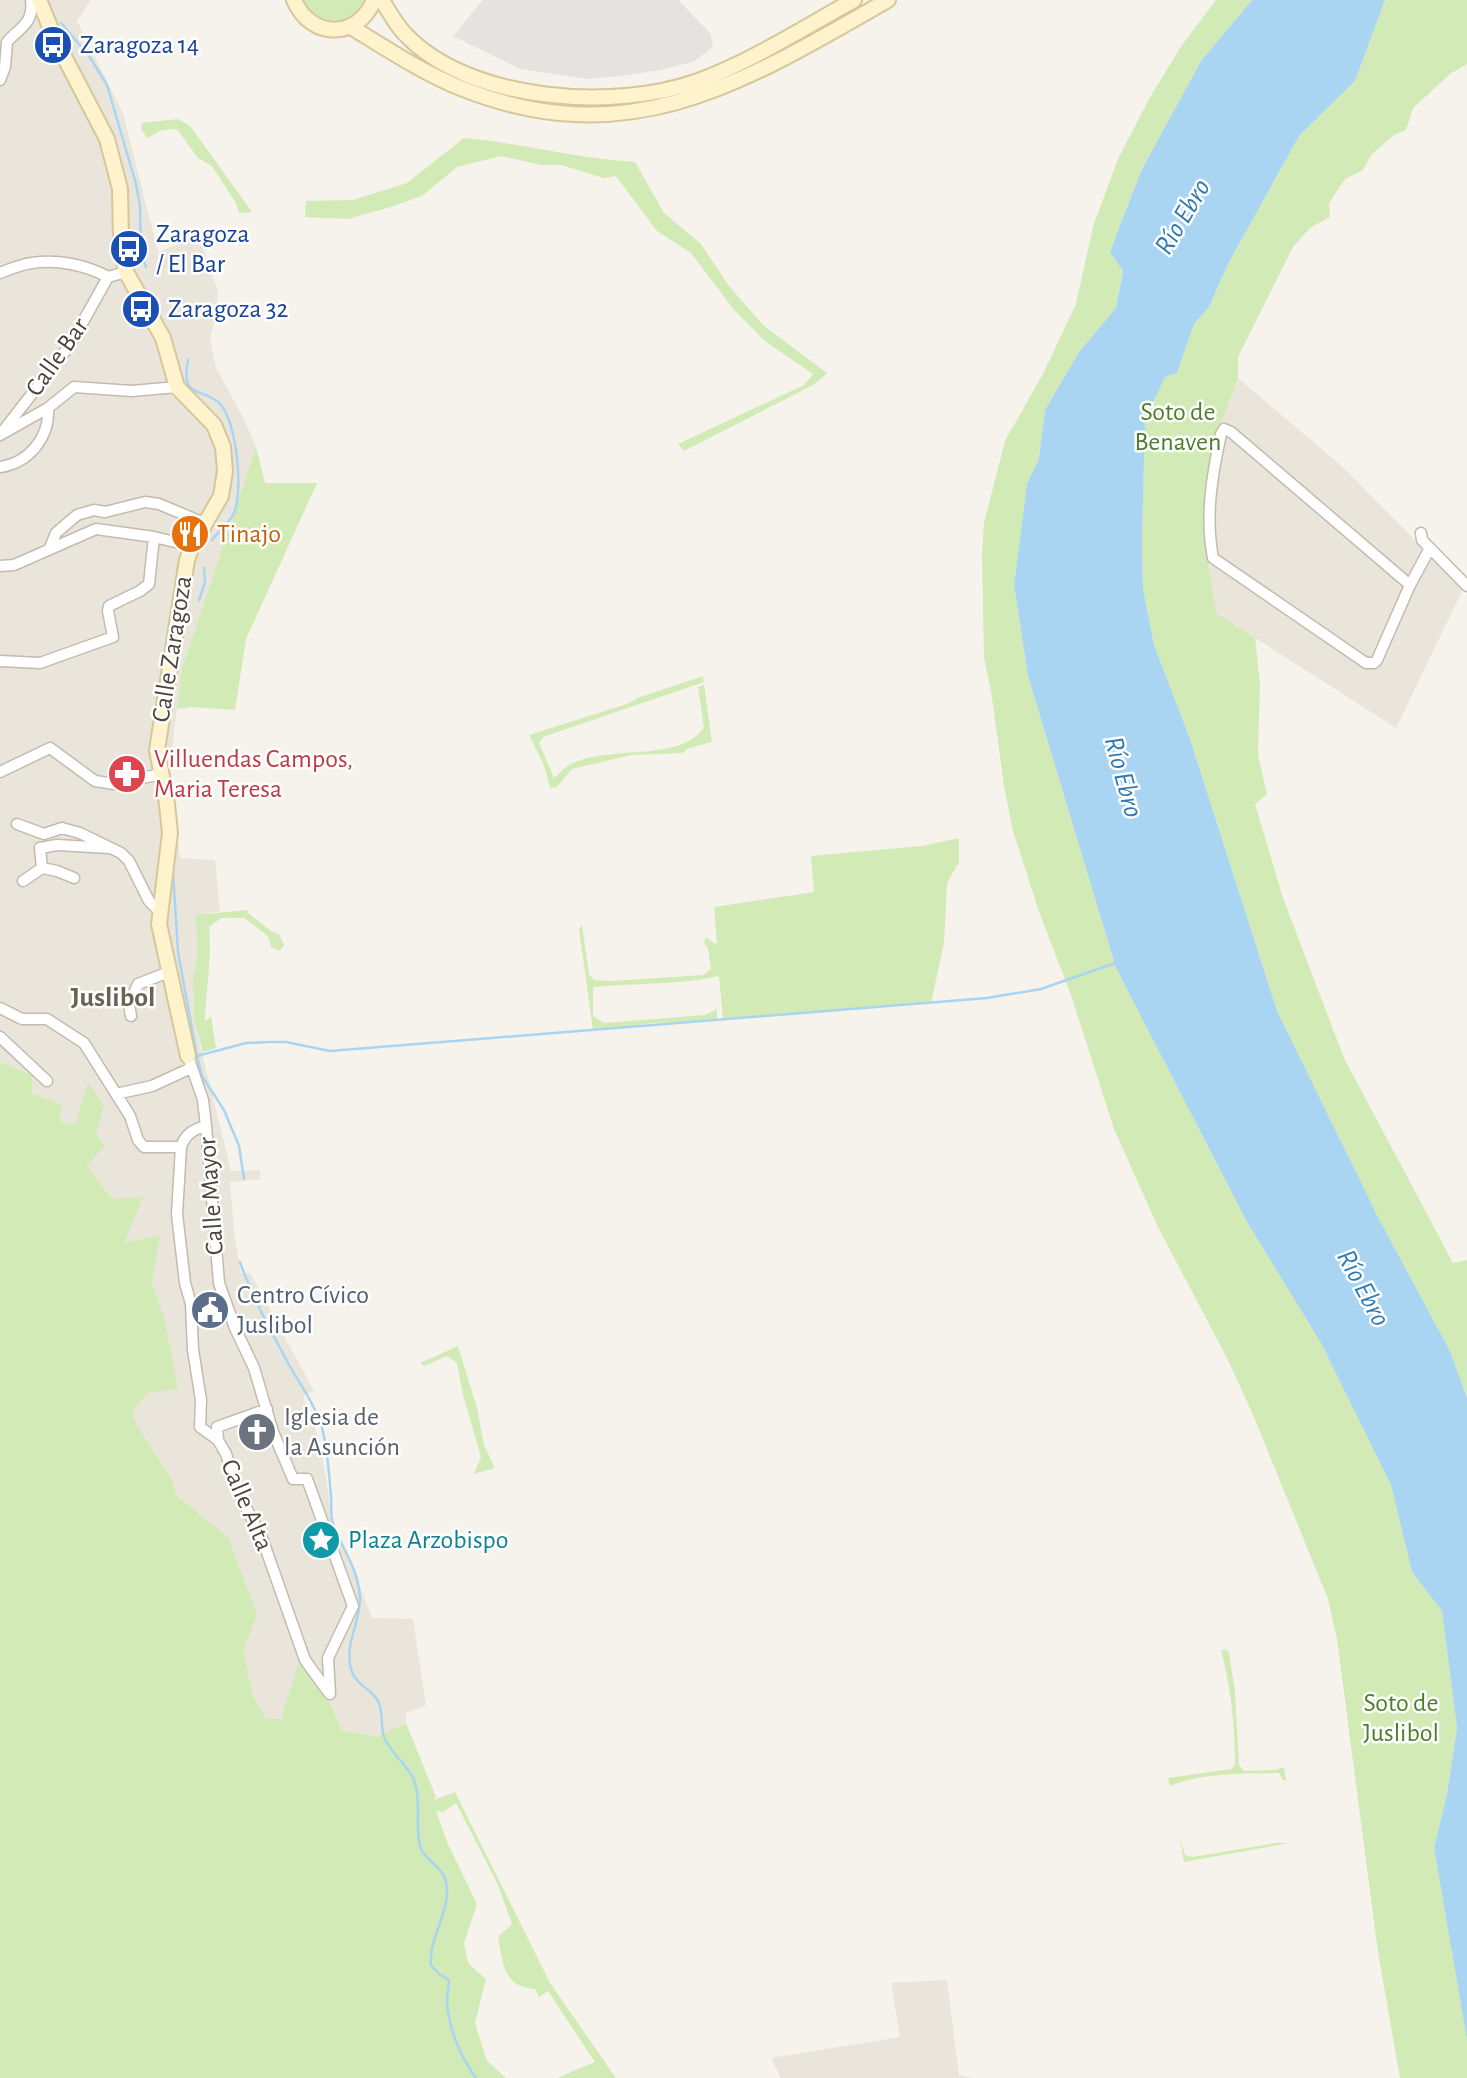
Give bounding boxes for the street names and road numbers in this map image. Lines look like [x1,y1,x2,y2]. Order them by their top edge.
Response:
street label: Calle Bar [21,313,93,401]
street label: Calle Zaragoza [148,574,196,724]
street label: Calle Mayor [194,1136,228,1256]
street label: Calle Alta [216,1456,278,1554]

